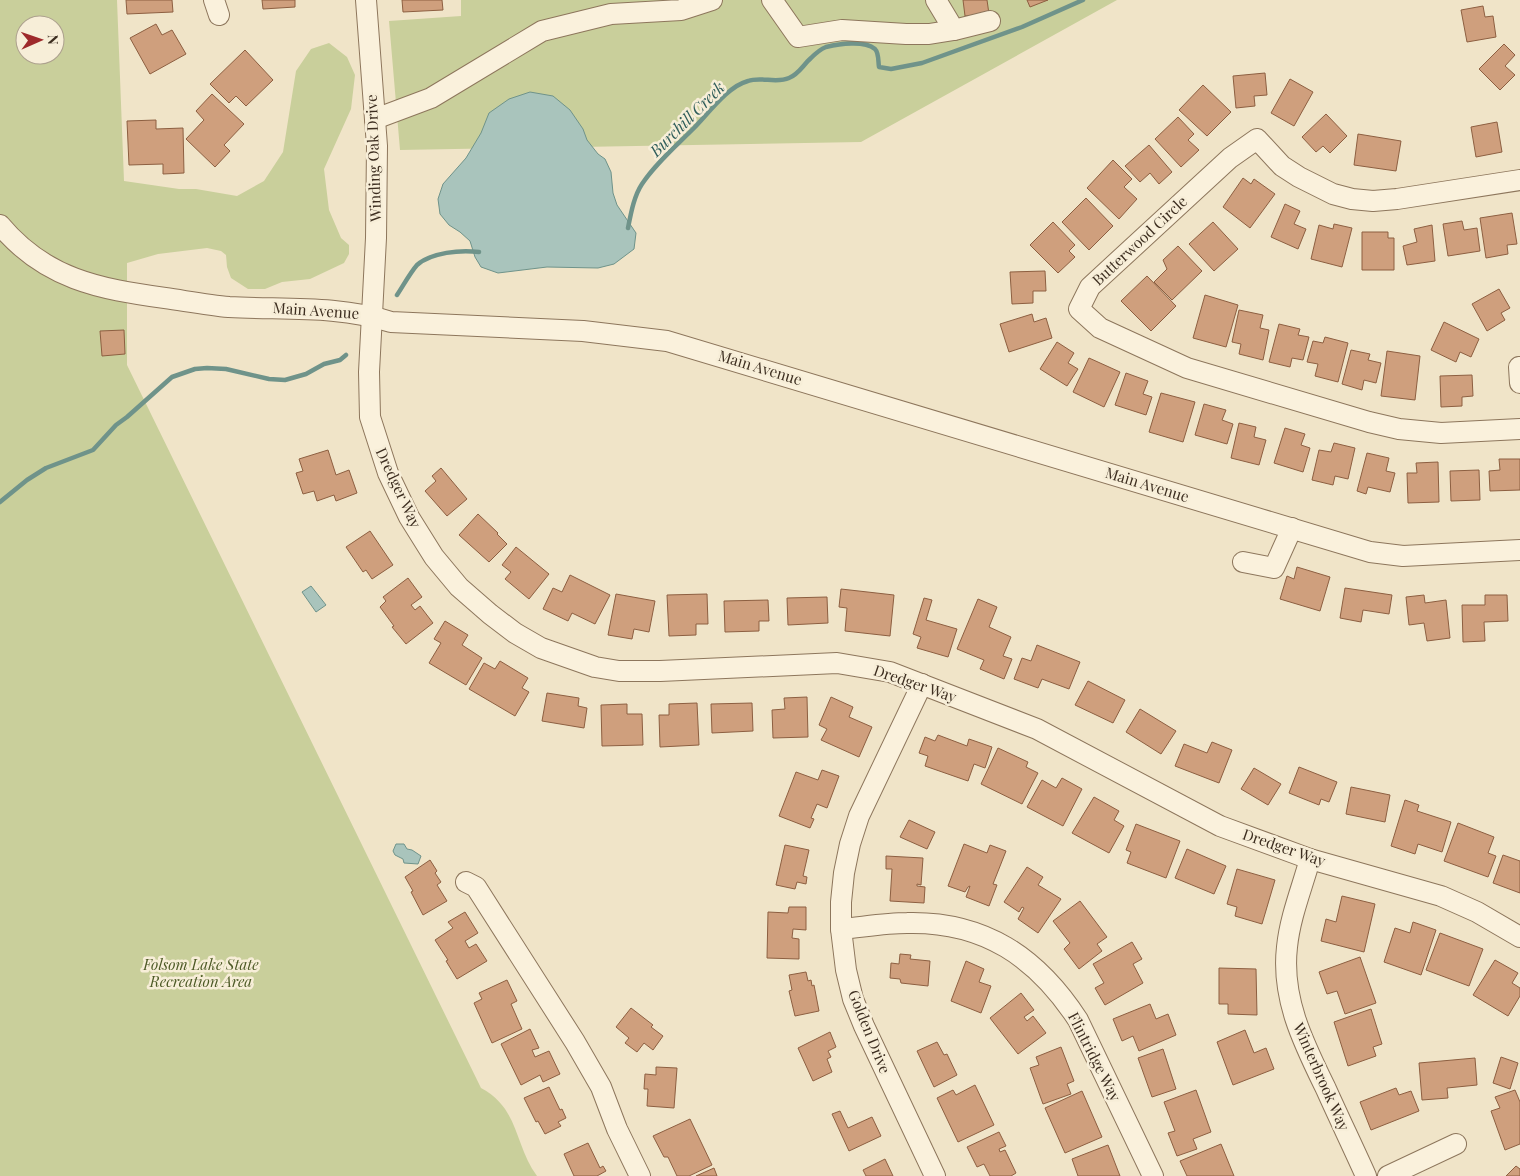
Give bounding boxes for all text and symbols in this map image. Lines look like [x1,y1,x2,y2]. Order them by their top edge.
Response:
north arrow [15,15,65,65]
text: N [44,34,63,45]
water label: Burchill Creek [644,77,729,161]
street label: Winding Oak Drive [361,94,385,223]
street label: Butterwood Circle [1088,191,1191,289]
street label: Main Avenue [272,297,360,323]
street label: Main Avenue [716,345,805,389]
street label: Dredger Way [372,444,426,531]
street label: Main Avenue [1103,462,1192,506]
street label: Dredger Way [871,660,960,707]
street label: Dredger Way [1240,824,1329,871]
park label: Folsom Lake State Recreation Area [142,954,259,991]
street label: Golden Drive [844,987,896,1076]
street label: Flintridge Way [1064,1009,1126,1105]
street label: Winterbrook Way [1289,1019,1355,1134]

